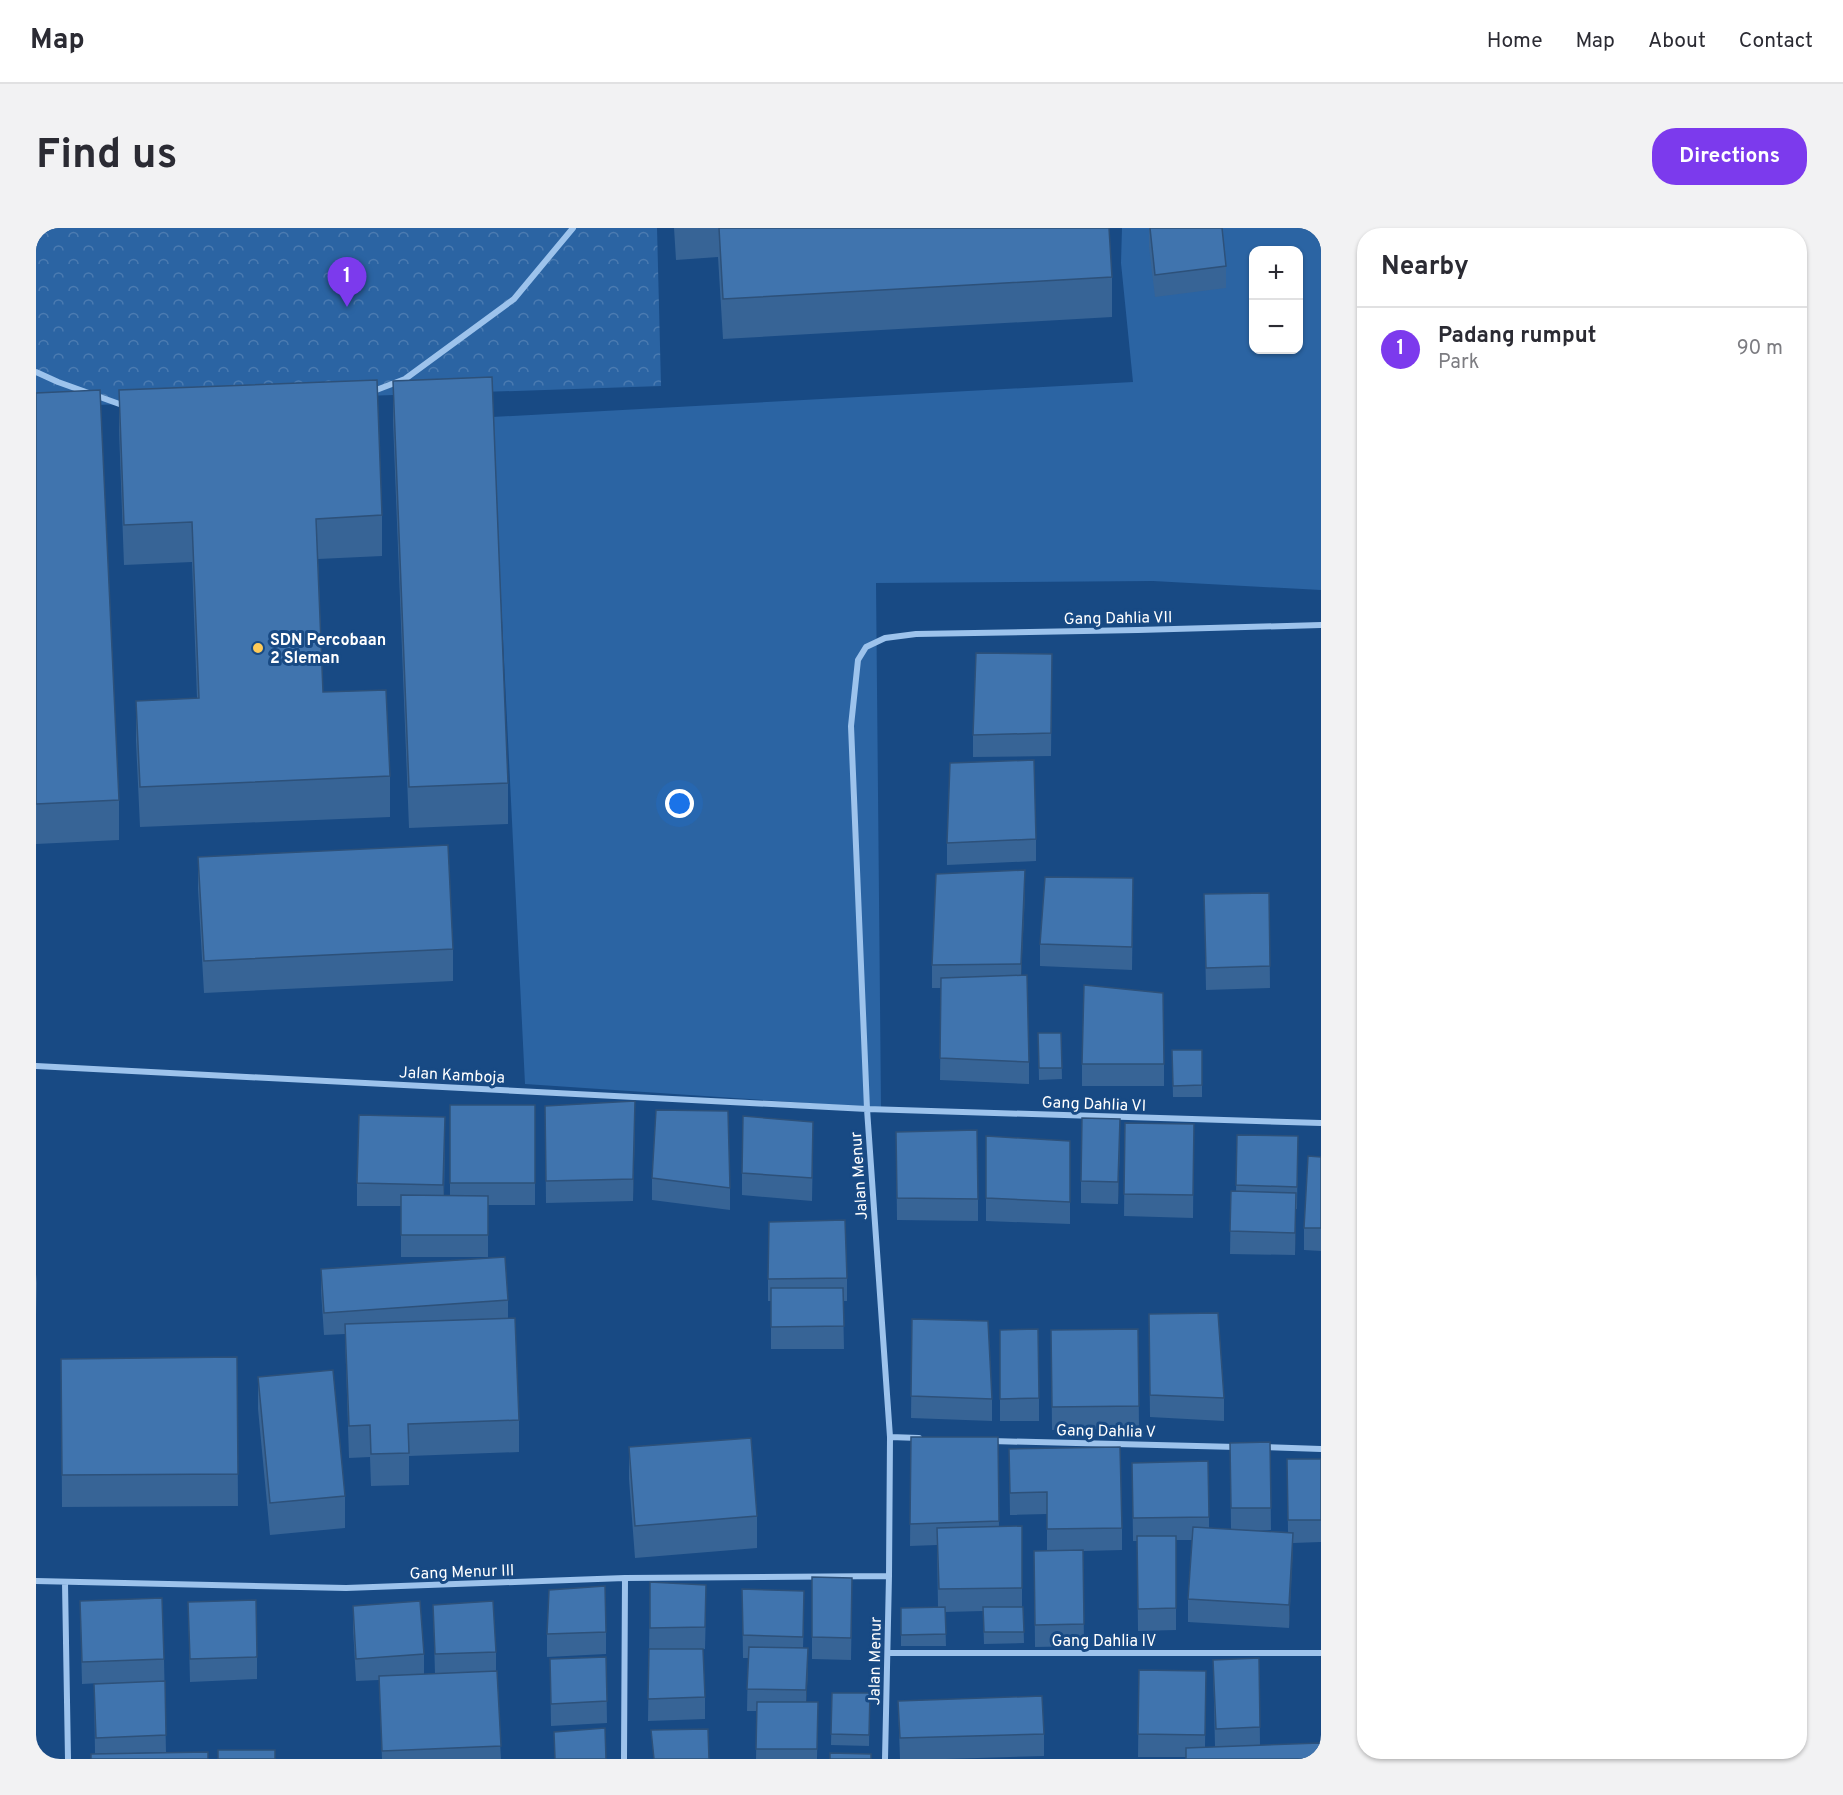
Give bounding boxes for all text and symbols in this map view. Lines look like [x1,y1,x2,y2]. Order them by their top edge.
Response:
text: Map [30,23,85,59]
text: Home [1487,28,1543,55]
text: Map [1576,28,1615,55]
text: About [1648,28,1706,55]
text: Contact [1739,28,1813,55]
button: Directions [1652,128,1807,185]
text: Find us [36,130,177,183]
map controls [1249,246,1303,354]
button: + [1249,246,1303,300]
text: Nearby [1381,251,1469,284]
pin: 1 [328,257,366,307]
button: − [1249,300,1303,354]
text: Padang rumput [1438,323,1596,350]
text: 1 [1397,336,1405,362]
text: 90 m [1737,336,1783,362]
text: Park [1438,350,1479,376]
street label: Gang Dahlia VII [1063,608,1173,630]
place label: SDN Percobaan 2 Sleman [270,631,386,669]
marker: SDN Percobaan 2 Sleman [251,641,265,655]
your location [665,789,694,818]
street label: Jalan Kamboja [398,1063,505,1089]
street label: Gang Dahlia VI [1041,1093,1146,1117]
street label: Jalan Menur [847,1131,873,1221]
street label: Gang Dahlia V [1056,1421,1156,1443]
street label: Gang Menur III [409,1561,515,1585]
street label: Jalan Menur [865,1616,887,1706]
street label: Gang Dahlia IV [1051,1632,1157,1652]

